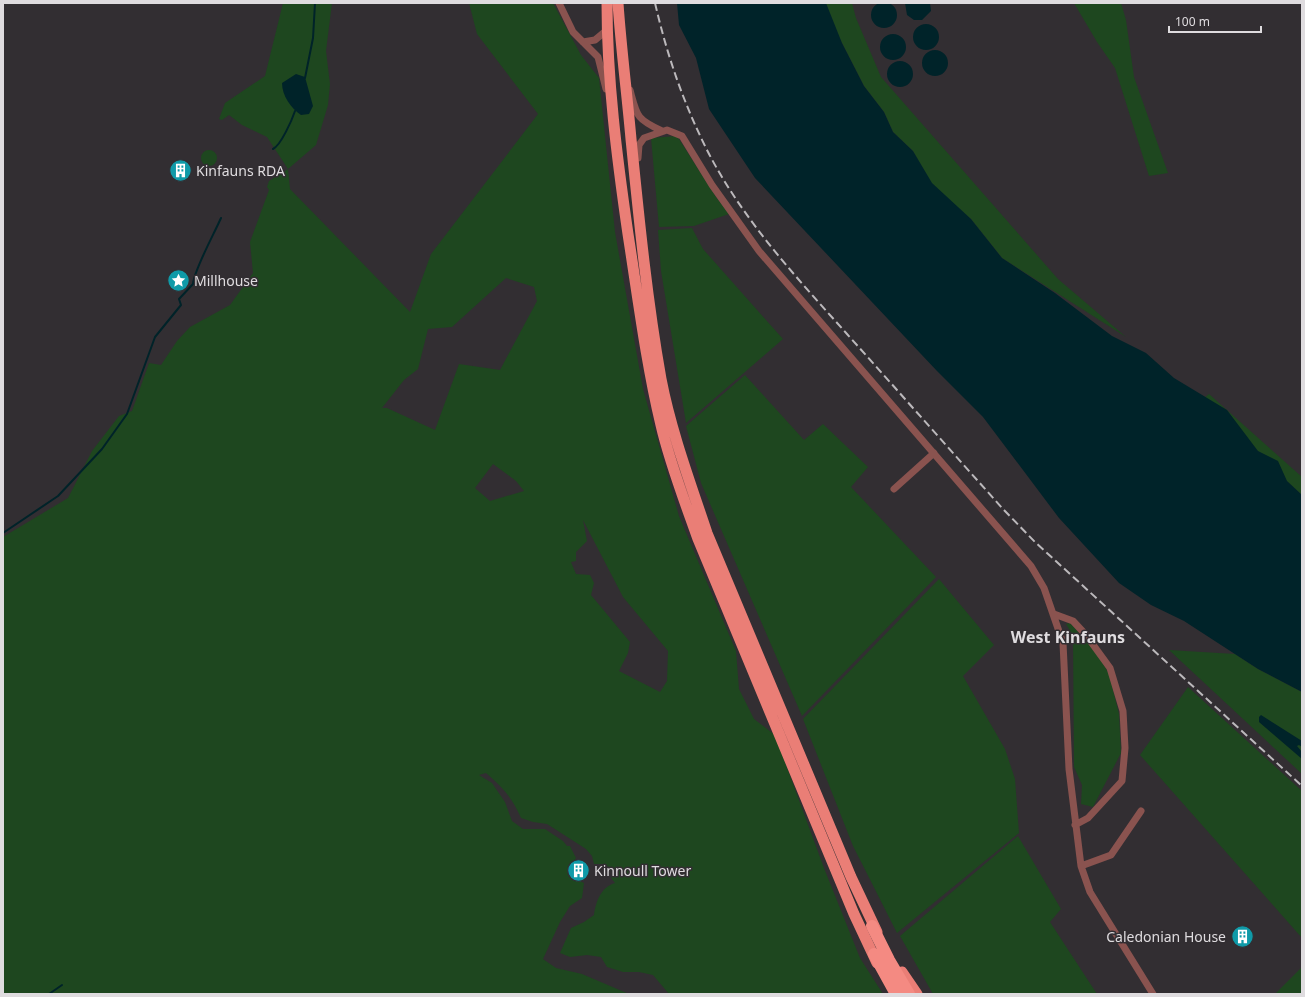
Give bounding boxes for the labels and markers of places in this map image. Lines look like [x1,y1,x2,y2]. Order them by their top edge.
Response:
building icon: Kinfauns RDA [168,157,194,183]
place label: Kinfauns RDA [196,161,285,180]
place icon: Millhouse [166,267,192,293]
place label: Millhouse [194,271,258,290]
building icon: Kinnoull Tower [565,857,591,883]
place label: Kinnoull Tower [594,861,691,880]
building icon: Caledonian House [1229,923,1255,949]
place label: Caledonian House [1106,927,1226,946]

